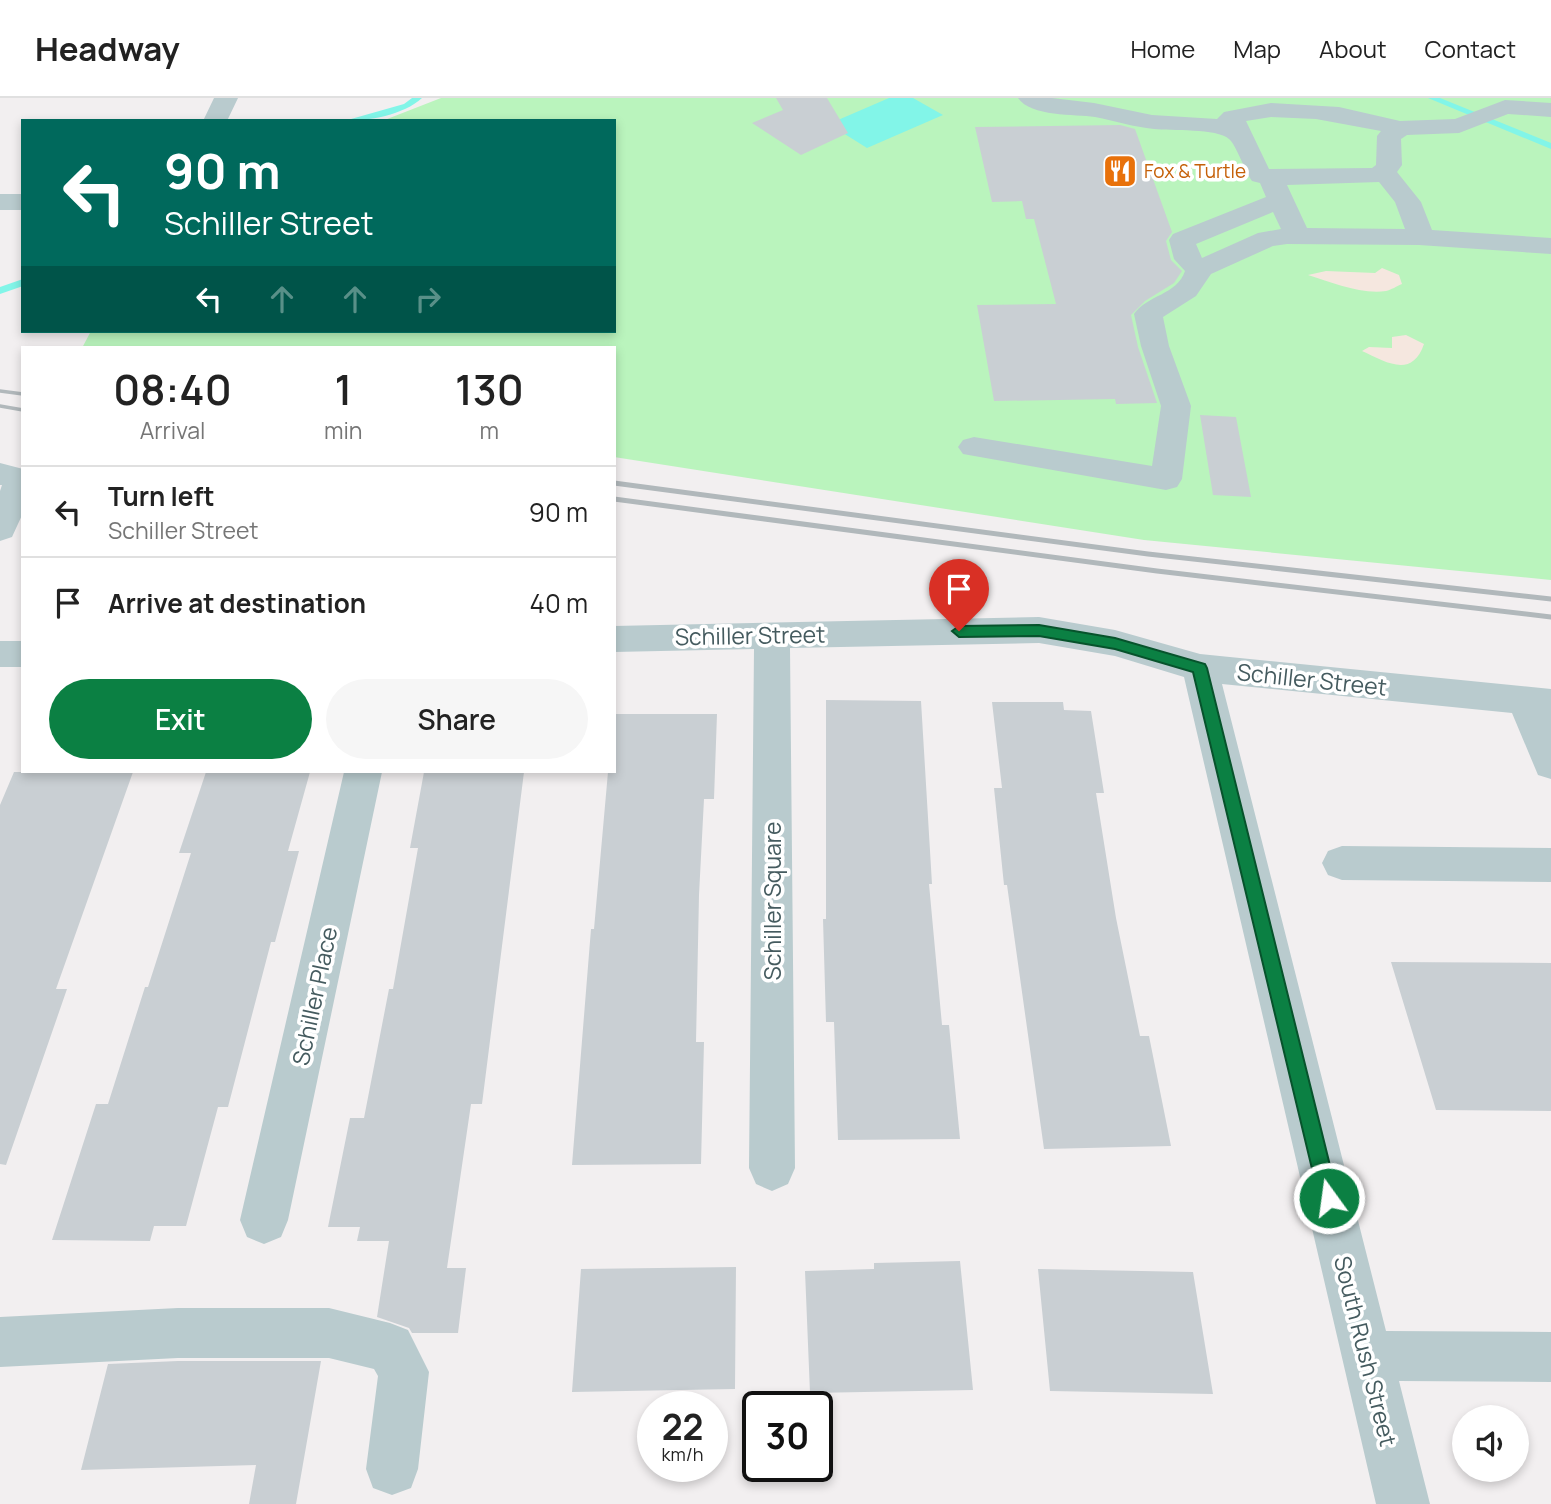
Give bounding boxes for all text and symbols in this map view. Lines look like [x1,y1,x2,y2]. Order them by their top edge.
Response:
text: Headway [35,26,180,71]
text: Home [1130,32,1195,65]
text: Map [1233,32,1281,65]
text: About [1319,32,1387,65]
text: Contact [1425,32,1516,65]
text: 90 m [164,137,281,204]
icon: left [49,147,140,238]
restaurant icon: Fox & Turtle [1101,152,1139,190]
place label: Fox & Turtle [1144,158,1246,184]
text: Schiller Street [164,201,374,245]
icon: left [190,280,228,318]
icon: ahead [263,280,301,318]
icon: ahead [336,280,374,318]
icon: right [409,280,447,318]
text: 08:40 [113,360,232,418]
text: 1 [334,360,352,418]
text: 130 [455,360,524,418]
text: Arrival [140,414,205,446]
text: min [324,414,363,446]
text: m [480,414,499,446]
text: Turn left [108,478,215,514]
icon: left [49,493,87,531]
text: 90 m [529,494,588,530]
text: Schiller Street [108,514,259,546]
pin [929,559,989,631]
icon: arrive [940,570,978,608]
icon: arrive [49,584,87,622]
text: Arrive at destination [108,585,366,621]
text: 40 m [530,585,588,621]
street label: Schiller Street [674,618,826,652]
street label: Schiller Street [1235,655,1389,703]
button: Exit [49,679,312,759]
button: Share [326,679,588,759]
street label: Schiller Square [756,822,788,980]
street label: Schiller Place [284,924,344,1068]
position arrow [1292,1161,1366,1235]
street label: South Rush Street [1327,1253,1405,1449]
speed limit sign: 30 [742,1391,833,1482]
text: 22 [662,1403,703,1451]
map controls [1452,1405,1529,1482]
button: sound [1452,1405,1529,1482]
text: km/h [662,1442,703,1466]

